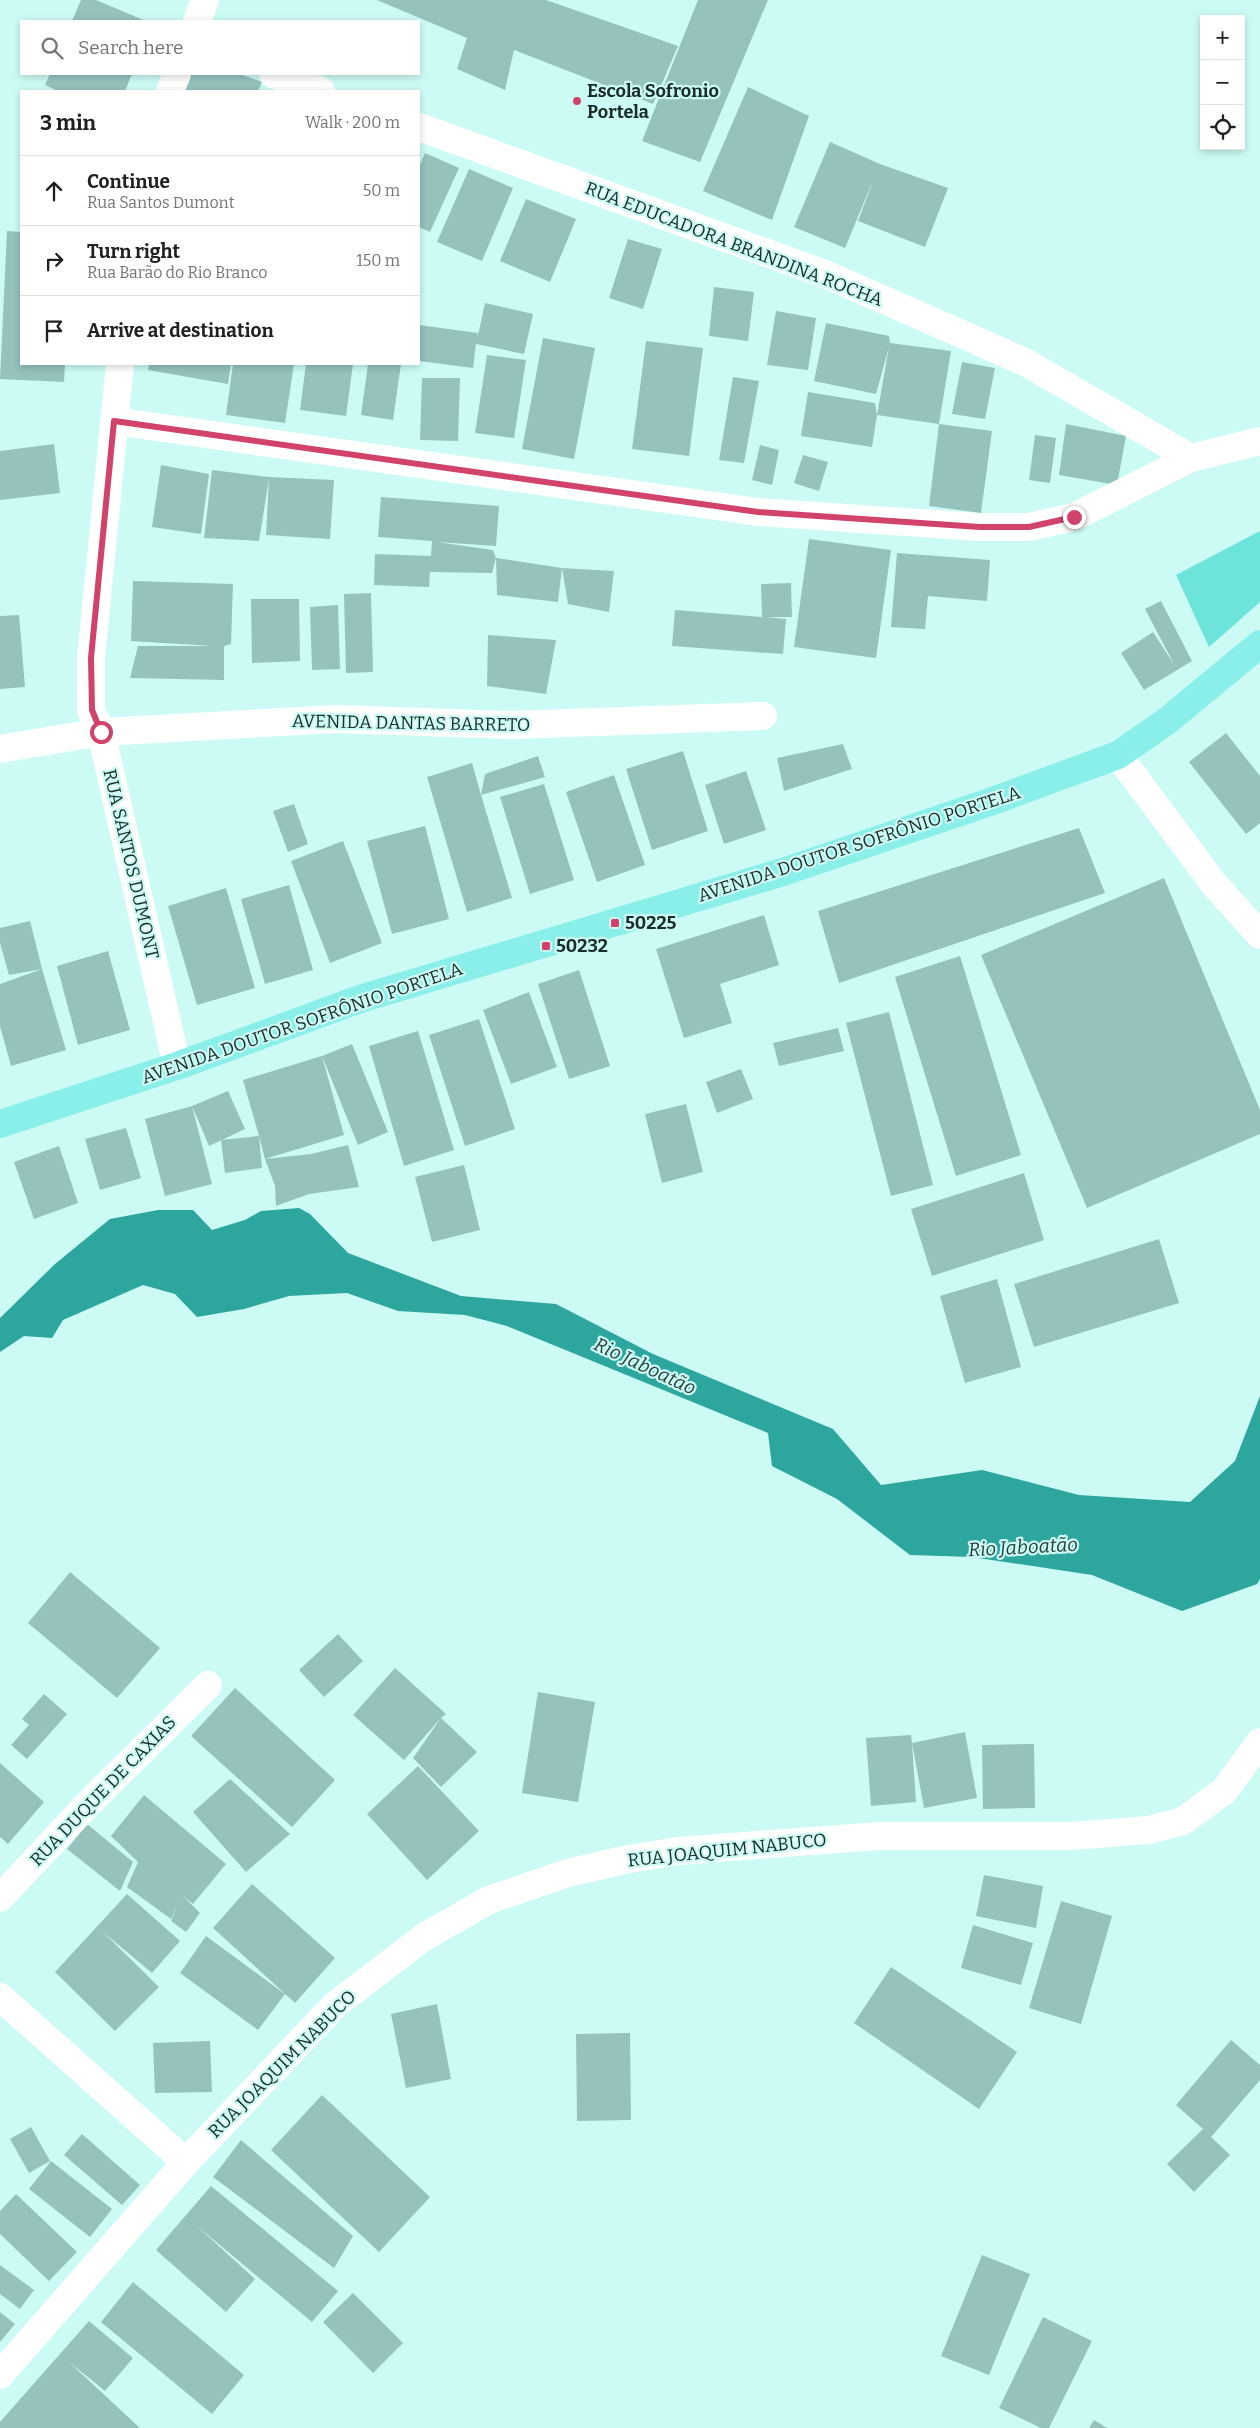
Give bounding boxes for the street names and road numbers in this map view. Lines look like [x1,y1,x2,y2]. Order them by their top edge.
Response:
street label: RUA EDUCADORA BRANDINA ROCHA [582,177,886,311]
street label: AVENIDA DANTAS BARRETO [292,710,530,736]
street label: RUA SANTOS DUMONT [98,767,164,962]
street label: AVENIDA DOUTOR SOFRÔNIO PORTELA [695,781,1023,907]
street label: AVENIDA DOUTOR SOFRÔNIO PORTELA [139,958,466,1088]
street label: RUA DUQUE DE CAXIAS [25,1711,181,1871]
street label: RUA JOAQUIM NABUCO [626,1829,828,1871]
street label: RUA JOAQUIM NABUCO [203,1985,361,2143]

